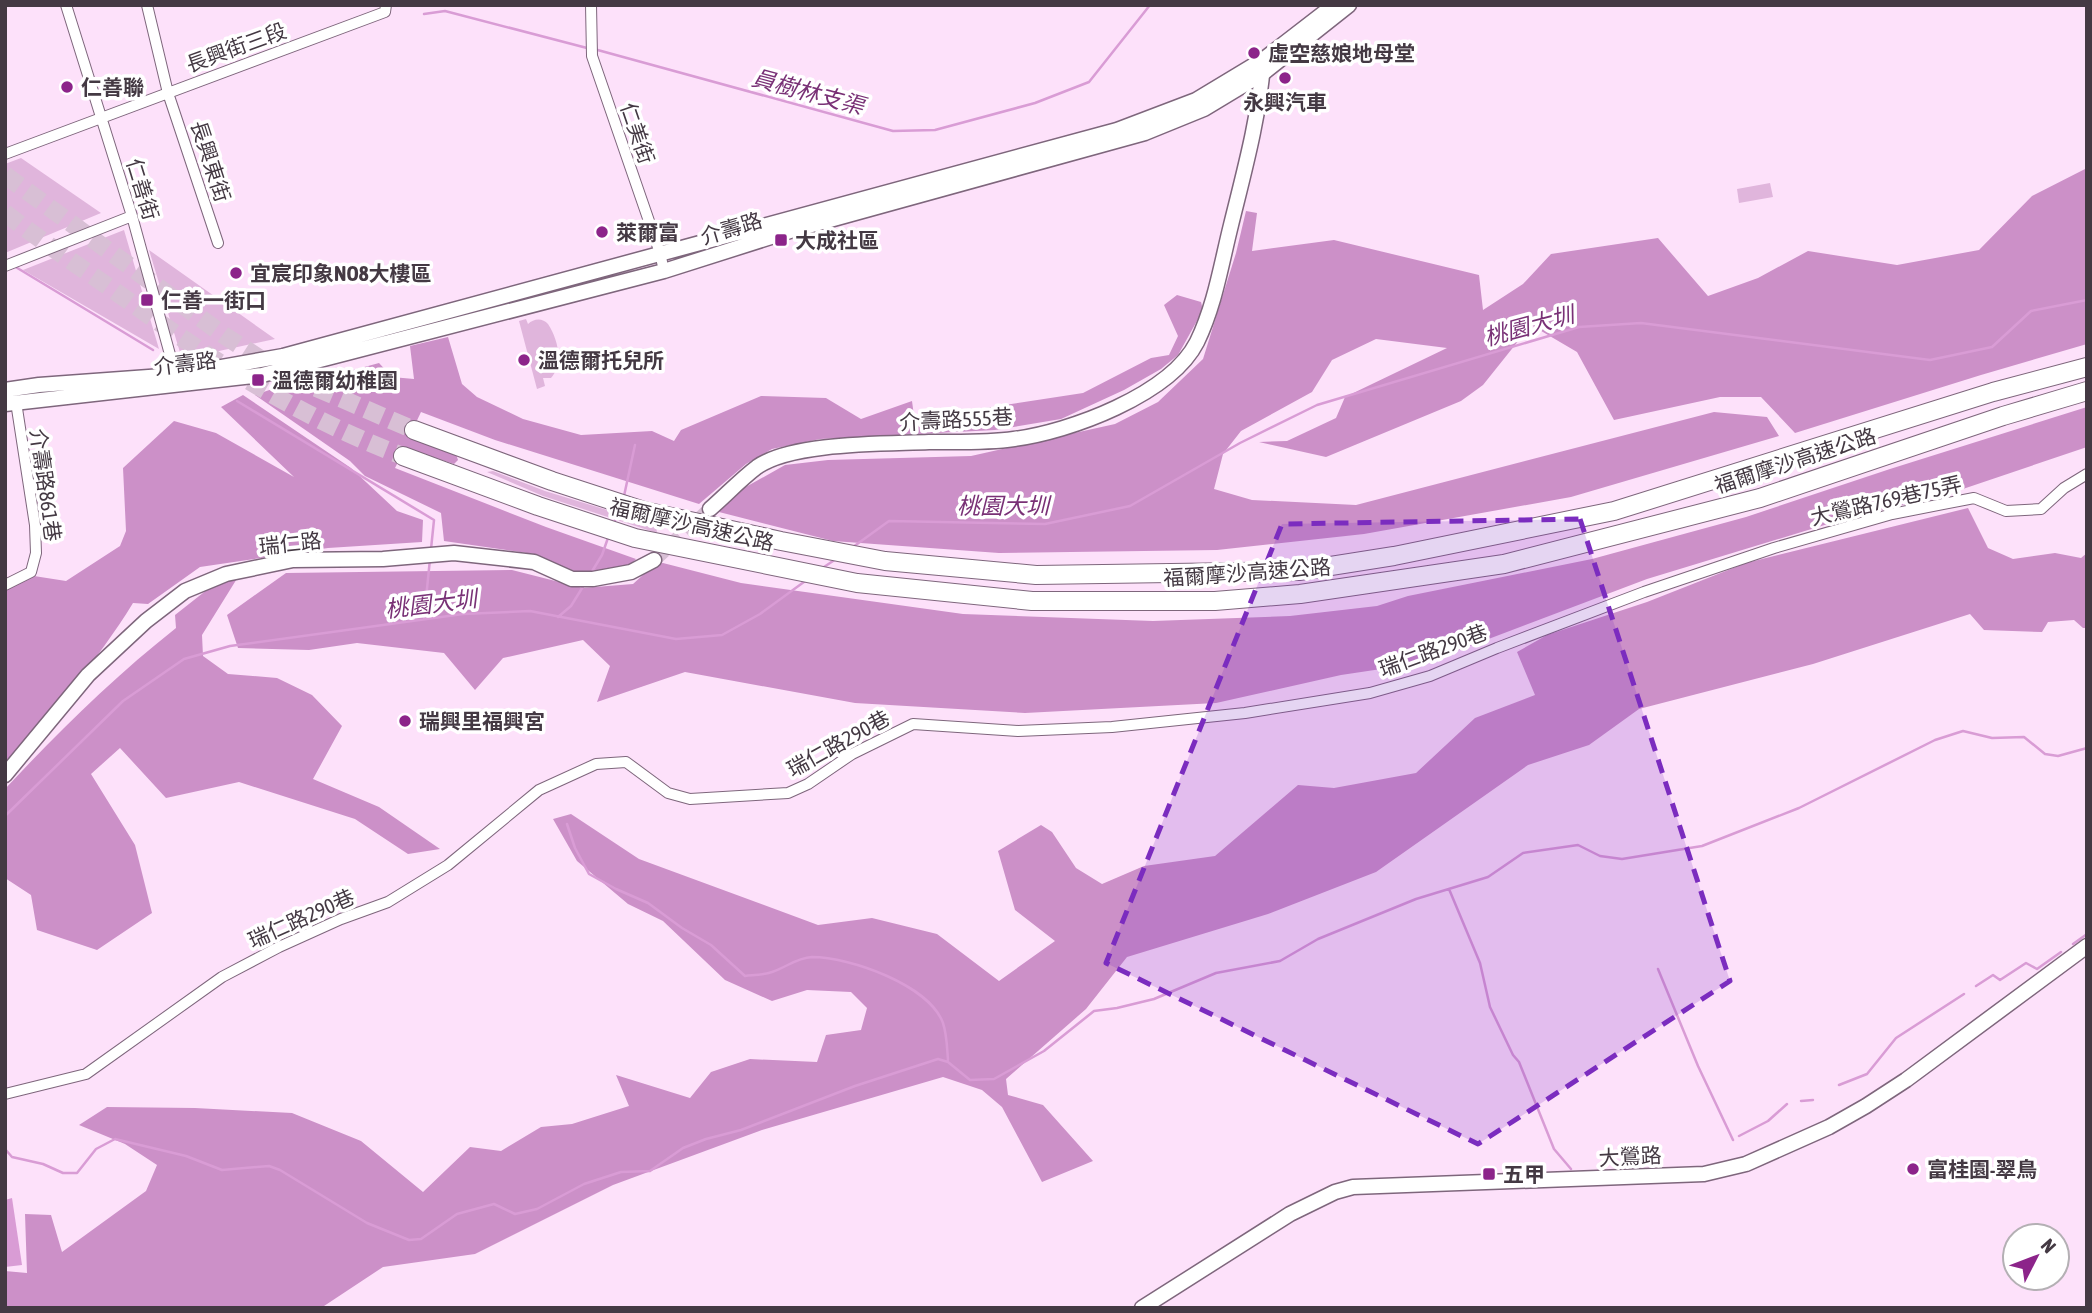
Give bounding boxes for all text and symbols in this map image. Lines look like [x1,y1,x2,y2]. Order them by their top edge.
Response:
street label: 長興街三段 [183,18,289,76]
place label: 虛空慈娘地母堂 [1268,41,1415,65]
marker: 虛空慈娘地母堂 [1246,45,1262,61]
water label: 員樹林支渠 [749,65,870,120]
marker: 永興汽車 [1277,70,1293,86]
place label: 仁善聯 [81,75,144,99]
marker: 仁善聯 [59,79,75,95]
place label: 永興汽車 [1243,90,1327,114]
street label: 仁美街 [616,99,660,167]
street label: 長興東街 [187,117,235,205]
street label: 仁善街 [122,155,164,223]
street label: 介壽路 [697,207,765,249]
place label: 萊爾富 [616,220,679,244]
marker: 萊爾富 [594,224,610,240]
place label: 大成社區 [795,228,879,252]
marker: 大成社區 [773,232,789,248]
place label: 宜宸印象NO8大樓區 [250,261,432,285]
marker: 宜宸印象NO8大樓區 [228,265,244,281]
place label: 仁善一街口 [161,288,266,312]
marker: 仁善一街口 [139,292,155,308]
water label: 桃園大圳 [1481,301,1580,350]
street label: 介壽路 [152,347,218,379]
place label: 溫德爾托兒所 [538,348,664,372]
marker: 溫德爾托兒所 [516,352,532,368]
place label: 溫德爾幼稚園 [272,368,398,392]
marker: 溫德爾幼稚園 [250,372,266,388]
street label: 介壽路555巷 [899,404,1013,434]
street label: 福爾摩沙高速公路 [1711,423,1879,497]
street label: 介壽路861巷 [26,427,66,543]
street label: 大鶯路769巷75弄 [1808,471,1964,529]
street label: 福爾摩沙高速公路 [607,493,777,555]
water label: 桃園大圳 [957,493,1052,519]
street label: 瑞仁路 [257,528,323,558]
street label: 福爾摩沙高速公路 [1162,554,1332,590]
water label: 桃園大圳 [384,585,481,623]
street label: 瑞仁路290巷 [1376,619,1490,681]
street label: 瑞仁路290巷 [782,705,894,781]
place label: 瑞興里福興宮 [419,709,545,733]
marker: 瑞興里福興宮 [397,713,413,729]
street label: 瑞仁路290巷 [244,884,358,952]
street label: 大鶯路 [1598,1142,1662,1170]
place label: 富桂園-翠鳥 [1927,1157,2037,1181]
marker: 富桂園-翠鳥 [1905,1161,1921,1177]
place label: 五甲 [1503,1162,1545,1186]
marker: 五甲 [1481,1166,1497,1182]
north arrow [2001,1222,2071,1292]
text: N [2037,1234,2061,1257]

